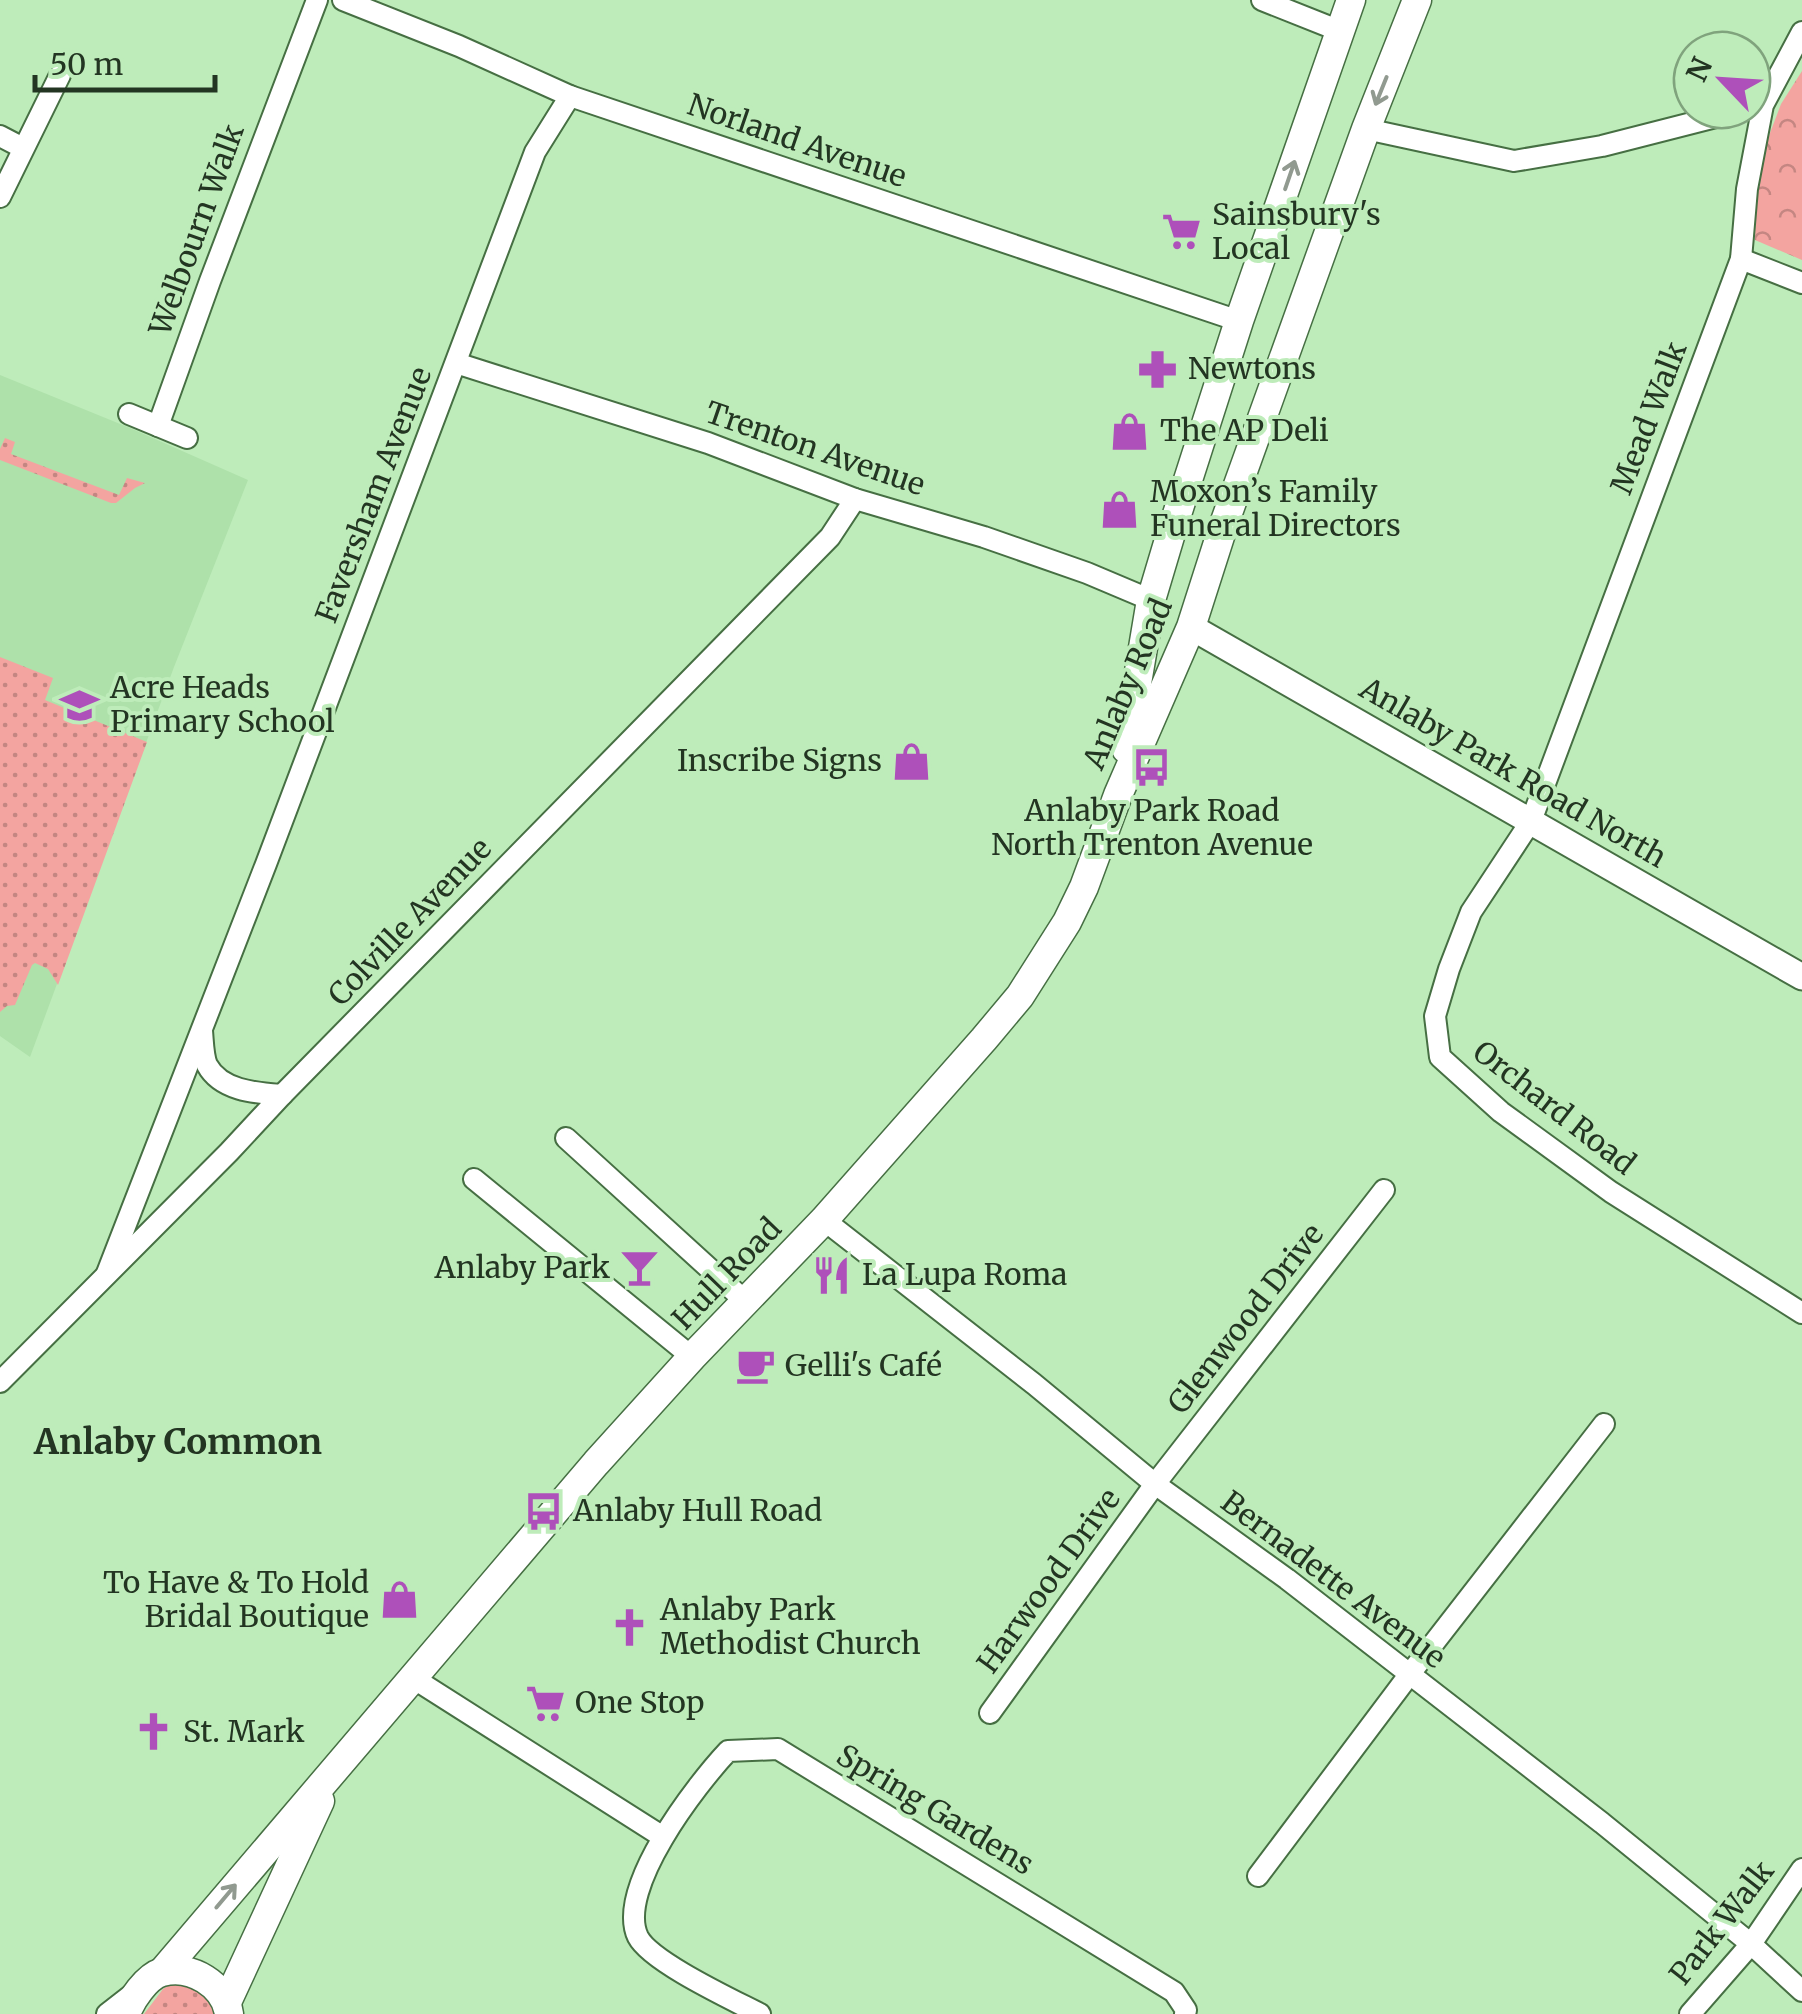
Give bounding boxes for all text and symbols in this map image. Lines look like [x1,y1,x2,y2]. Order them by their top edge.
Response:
scale bar [35,30,215,92]
north arrow [1672,30,1772,130]
text: 50 m [50,45,123,83]
text: N [1678,52,1720,87]
one-way arrow [1371,75,1389,105]
street label: Norland Avenue [683,85,912,195]
street label: Welbourn Walk [140,119,252,341]
one-way arrow [1282,160,1300,191]
place label: Sainsbury's Local [1212,195,1381,267]
supermarket icon: Sainsbury's Local [1161,211,1203,253]
street label: Mead Walk [1602,336,1694,499]
pharmacy icon: Newtons [1137,348,1179,390]
place label: Newtons [1188,349,1316,387]
street label: Faversham Avenue [307,362,439,628]
street label: Trenton Avenue [701,393,930,503]
shop icon: The AP Deli [1109,410,1151,452]
place label: The AP Deli [1160,411,1329,449]
place label: Moxon’s Family Funeral Directors [1150,472,1401,544]
shop icon: Moxon’s Family Funeral Directors [1099,488,1141,530]
street label: Anlaby Road [1074,593,1180,776]
place label: Acre Heads Primary School [109,668,335,740]
street label: Anlaby Park Road North [1353,668,1674,876]
school or university icon: Acre Heads Primary School [59,684,101,726]
shop icon: Inscribe Signs [891,740,933,782]
place label: Inscribe Signs [677,741,882,779]
bus stop icon: Anlaby Park Road North Trenton Avenue [1131,746,1173,788]
place label: Anlaby Park Road North Trenton Avenue [991,791,1313,863]
street label: Colville Avenue [320,829,499,1013]
street label: Orchard Road [1466,1032,1643,1182]
street label: Hull Road [664,1210,789,1337]
street label: Glenwood Drive [1159,1216,1331,1421]
bar icon: Anlaby Park [619,1247,661,1289]
place label: Anlaby Park [434,1248,610,1286]
restaurant icon: La Lupa Roma [811,1254,853,1296]
place label: La Lupa Roma [862,1255,1067,1293]
cafe icon: Gelli's Café [734,1345,776,1387]
place label: Gelli's Café [785,1346,942,1384]
district label: Anlaby Common [33,1420,322,1464]
street label: Harwood Drive [968,1481,1128,1680]
street label: Bernadette Avenue [1214,1482,1453,1676]
bus stop icon: Anlaby Hull Road [522,1490,564,1532]
place label: Anlaby Hull Road [572,1491,822,1529]
place label: To Have & To Hold Bridal Boutique [103,1563,369,1635]
shop icon: To Have & To Hold Bridal Boutique [378,1579,420,1621]
place label: Anlaby Park Methodist Church [659,1590,921,1662]
church icon: Anlaby Park Methodist Church [609,1606,651,1648]
supermarket icon: One Stop [524,1682,566,1724]
place label: One Stop [575,1683,704,1721]
church icon: St. Mark [132,1711,174,1753]
place label: St. Mark [183,1712,305,1750]
street label: Spring Gardens [830,1735,1041,1883]
street label: Park Walk [1661,1853,1781,1992]
one-way arrow [214,1884,236,1910]

